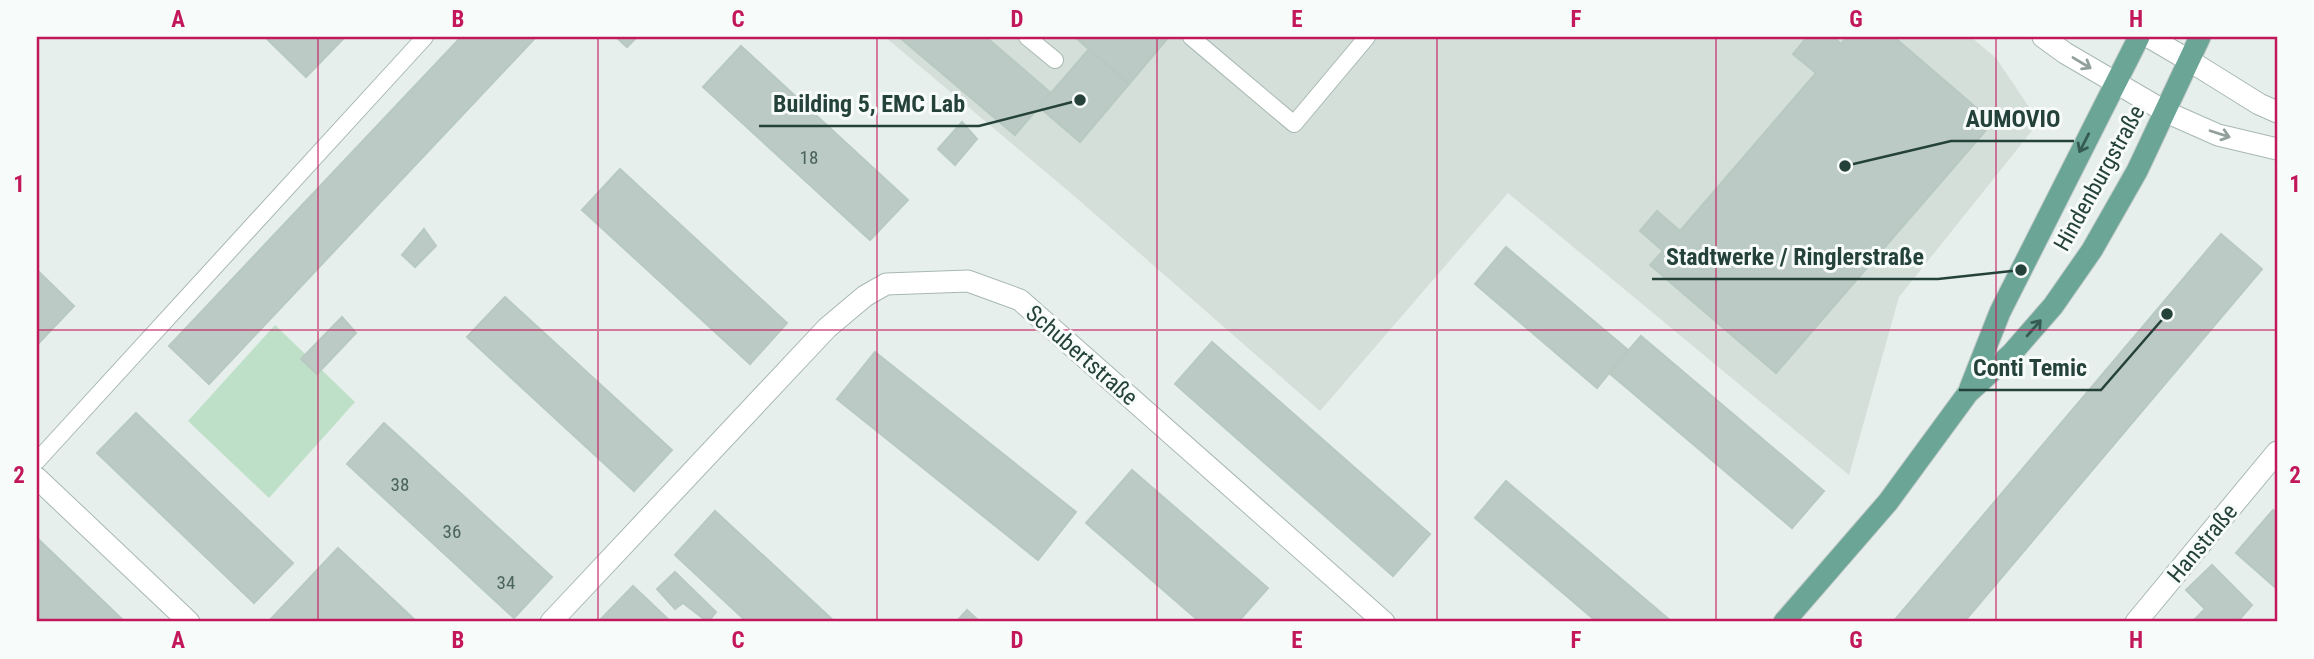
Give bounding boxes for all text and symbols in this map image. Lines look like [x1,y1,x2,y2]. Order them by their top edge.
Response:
text: A [171,6,185,33]
text: B [452,6,464,33]
text: C [731,6,745,33]
text: D [1011,6,1024,33]
text: E [1291,6,1303,33]
text: F [1571,6,1582,33]
text: G [1849,6,1863,33]
text: H [2129,6,2143,33]
one-way arrow [2072,56,2092,70]
callout: Building 5, EMC Lab [759,81,979,126]
text: Building 5, EMC Lab [773,90,965,118]
callout: AUMOVIO [1951,96,2074,141]
street label: Hindenburgstraße [2048,101,2151,256]
text: AUMOVIO [1965,105,2061,133]
one-way arrow [2209,129,2231,142]
one-way arrow [2077,132,2091,153]
house number: 18 [800,146,818,169]
text: 1 [13,171,25,198]
text: 1 [2289,171,2301,198]
callout: Stadtwerke / Ringlerstraße [1652,234,1938,279]
text: Stadtwerke / Ringlerstraße [1666,243,1924,271]
street label: Schubertstraße [1020,300,1143,411]
one-way arrow [2026,319,2042,337]
callout: Conti Temic [1959,345,2101,390]
text: Conti Temic [1973,354,2087,382]
text: 2 [13,462,25,489]
text: 2 [2289,462,2301,489]
house number: 38 [391,473,409,496]
street label: Hanstraße [2162,499,2243,588]
house number: 36 [443,520,461,543]
house number: 34 [497,571,515,594]
text: A [171,627,185,654]
text: B [452,627,464,654]
text: C [731,627,745,654]
text: D [1011,627,1024,654]
text: E [1291,627,1303,654]
text: F [1571,627,1582,654]
text: G [1849,627,1863,654]
text: H [2129,627,2143,654]

